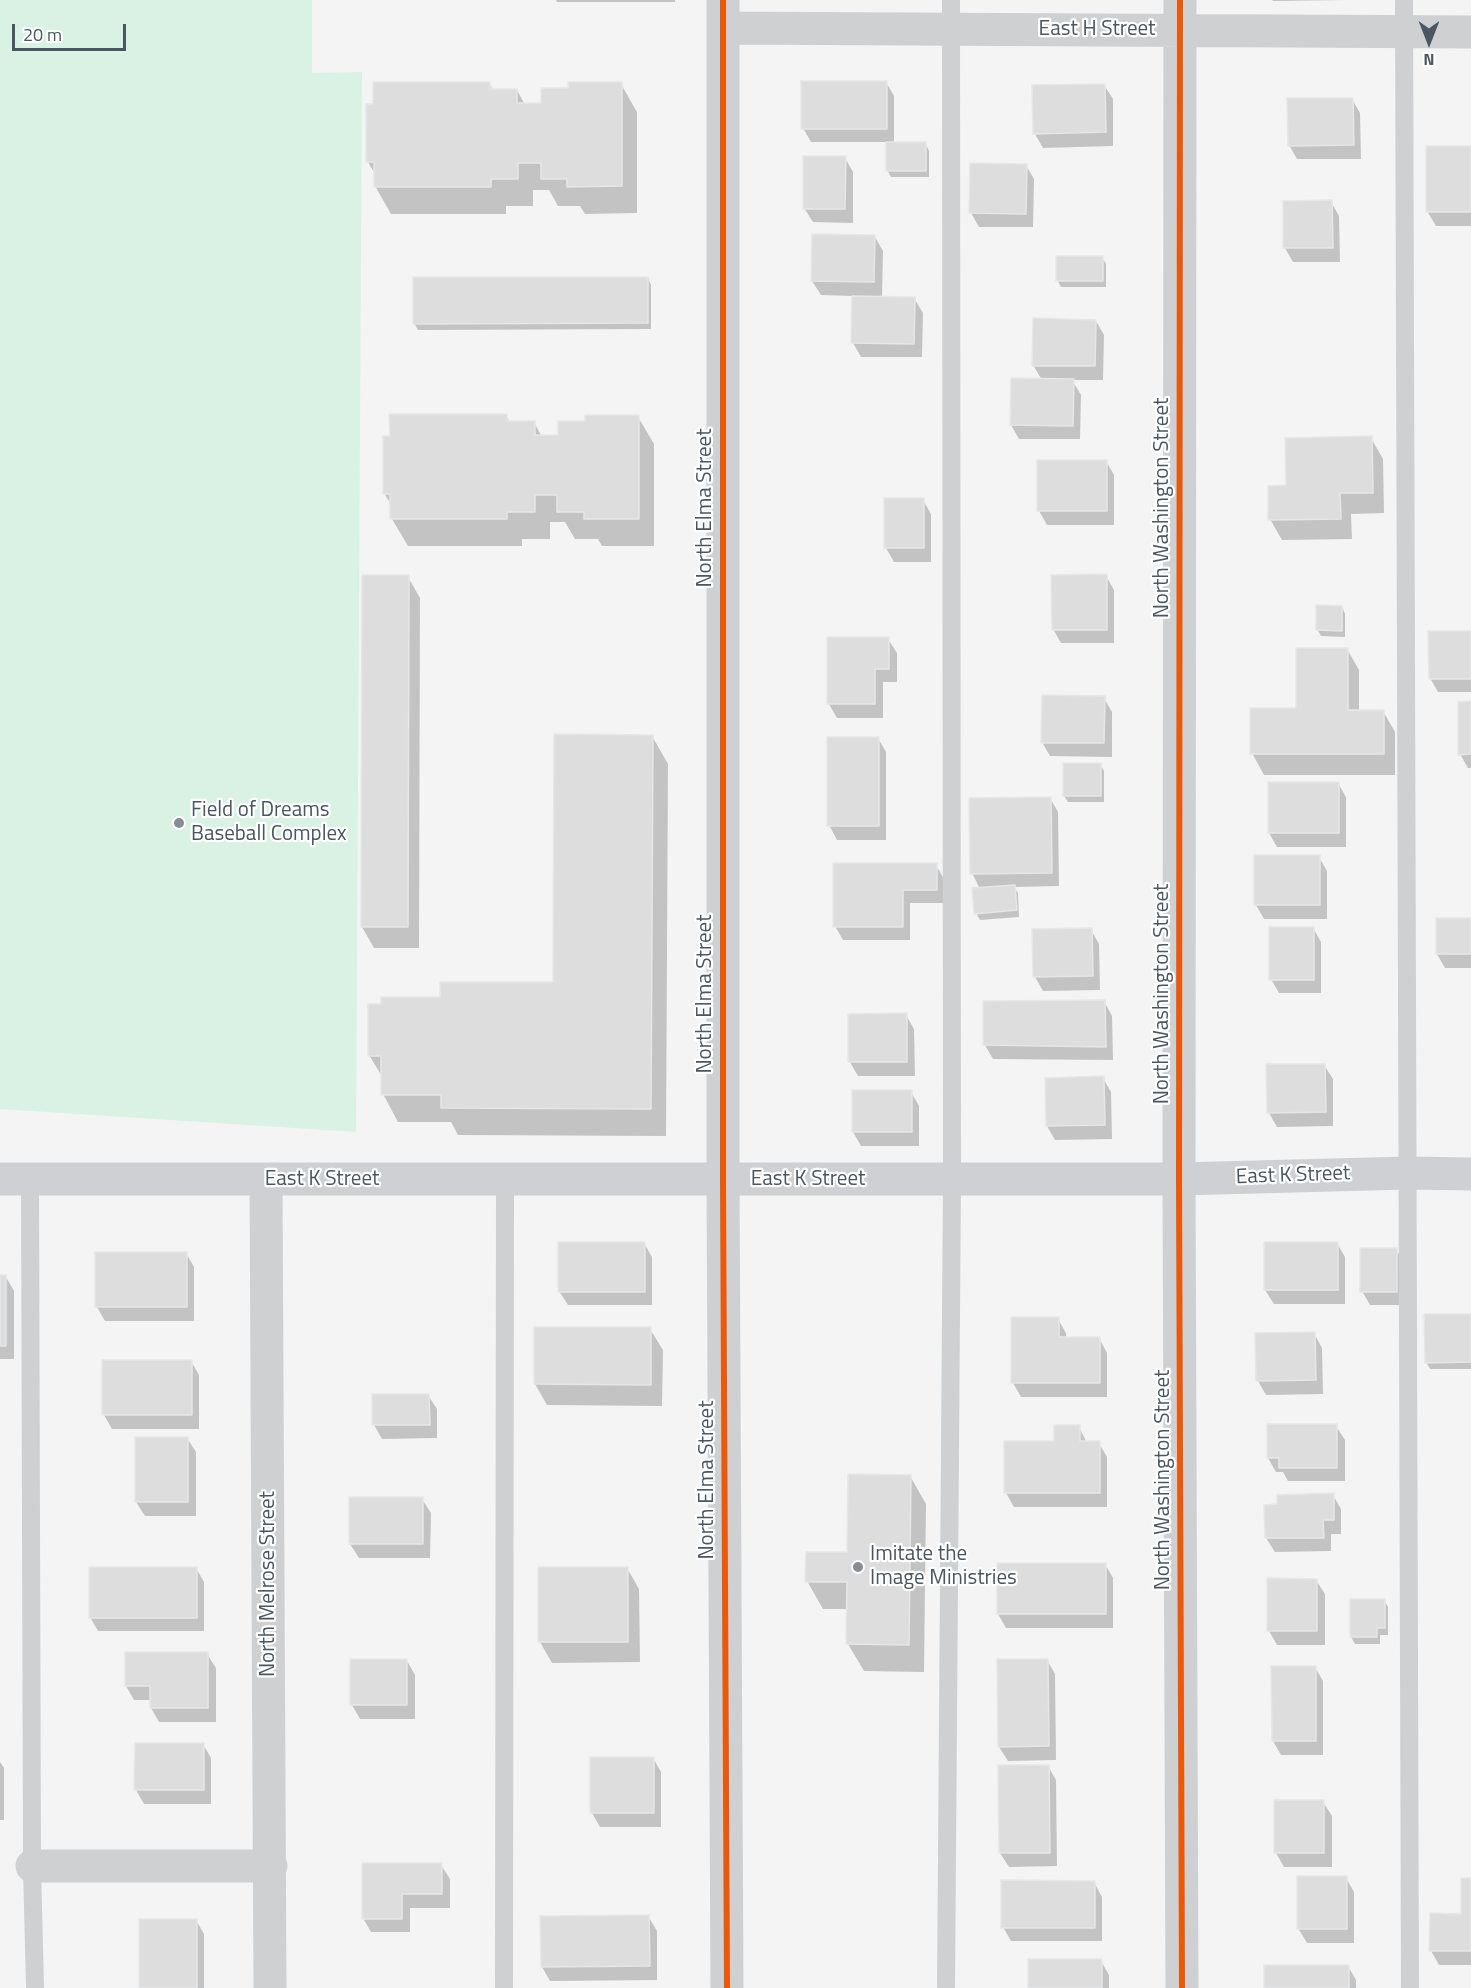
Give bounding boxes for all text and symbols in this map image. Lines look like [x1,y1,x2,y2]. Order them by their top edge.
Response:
scale bar [15,12,129,50]
north arrow [1399,12,1459,72]
street label: East H Street [1039,17,1155,43]
text: 20 m [23,21,62,48]
text: N [1423,48,1435,72]
street label: North Washington Street [1150,398,1176,618]
street label: North Elma Street [693,428,719,588]
place label: Field of Dreams Baseball Complex [191,798,347,848]
marker: Field of Dreams Baseball Complex [172,816,186,830]
street label: North Washington Street [1150,884,1176,1104]
street label: North Elma Street [693,914,719,1074]
street label: East K Street [1235,1161,1351,1191]
street label: East K Street [265,1167,379,1193]
street label: East K Street [751,1167,865,1193]
street label: North Washington Street [1151,1370,1177,1590]
street label: North Elma Street [695,1400,721,1560]
street label: North Melrose Street [256,1491,282,1677]
place label: Imitate the Image Ministries [870,1542,1017,1592]
marker: Imitate the Image Ministries [851,1560,865,1574]

